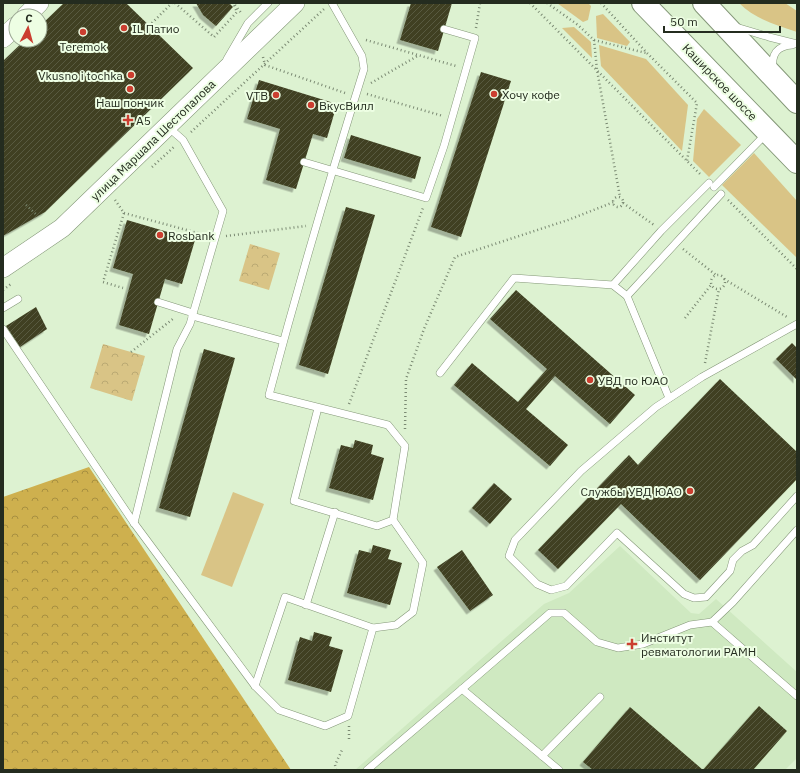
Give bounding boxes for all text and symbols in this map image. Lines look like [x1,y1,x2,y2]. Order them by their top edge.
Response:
north arrow [8,8,48,48]
scale bar [664,8,780,34]
text: С [25,11,33,25]
text: 50 m [670,14,698,29]
place label: IL Патио [132,21,180,36]
marker: IL Патио [119,23,129,33]
marker: Teremok [78,27,88,37]
place label: Teremok [59,39,107,54]
street label: Каширское шоссе [679,40,761,124]
place label: Vkusno i tochka [38,68,124,83]
marker: Vkusno i tochka [126,70,136,80]
street label: улица Маршала Шестопалова [87,76,219,204]
marker: Наш пончик [125,84,135,94]
place label: Хочу кофе [502,87,560,102]
place label: VTB [246,88,268,103]
marker: Хочу кофе [489,89,499,99]
marker: VTB [271,90,281,100]
place label: Наш пончик [96,95,164,110]
place label: ВкусВилл [319,98,374,113]
marker: ВкусВилл [306,100,316,110]
place label: А5 [136,113,151,128]
marker: А5 [123,115,133,125]
place label: Rosbank [168,228,215,243]
marker: Rosbank [155,230,165,240]
place label: УВД по ЮАО [598,373,668,388]
marker: УВД по ЮАО [585,375,595,385]
place label: Службы УВД ЮАО [580,484,682,499]
marker: Службы УВД ЮАО [685,486,695,496]
place label: Институт ревматологии РАМН [641,630,756,659]
marker: Институт ревматологии РАМН [626,638,638,650]

